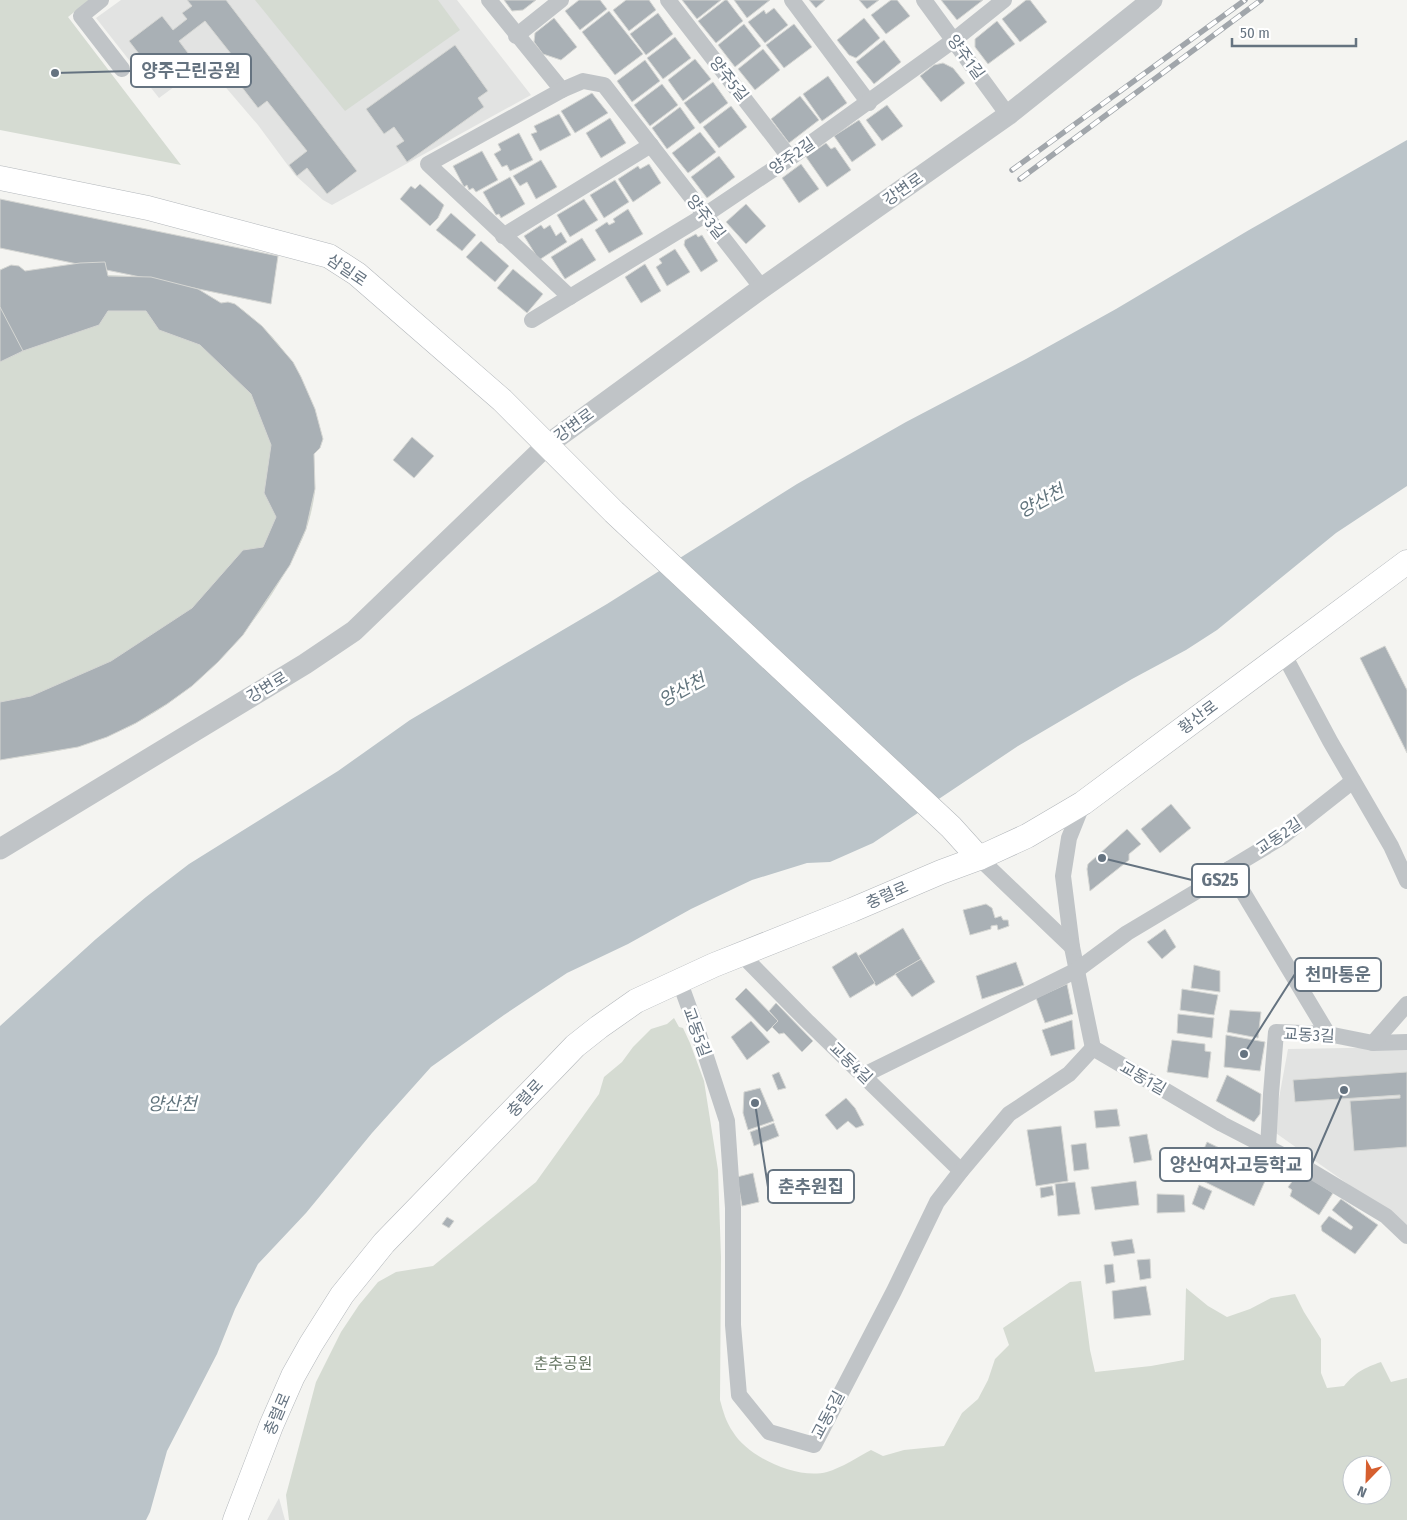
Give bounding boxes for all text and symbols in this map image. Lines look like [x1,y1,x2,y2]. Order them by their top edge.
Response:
scale bar [1232,15,1356,47]
text: 50 m [1240,24,1270,42]
street label: 양주1길 [944,31,988,83]
street label: 양주5길 [706,53,752,105]
callout: 양주근린공원 [131,54,251,87]
text: 양주근린공원 [141,60,241,82]
street label: 양주2길 [766,134,818,178]
street label: 강변로 [879,168,927,209]
street label: 양주3길 [683,191,729,243]
street label: 삼일로 [323,250,371,290]
street label: 강변로 [551,404,598,446]
water label: 양산천 [1014,478,1070,522]
street label: 강변로 [243,667,291,707]
water label: 양산천 [655,667,711,711]
street label: 황산로 [1175,696,1222,738]
street label: 교동2길 [1252,814,1306,858]
callout: GS25 [1192,864,1249,897]
text: GS25 [1202,869,1239,891]
street label: 충렬로 [863,877,911,913]
callout: 천마통운 [1295,958,1381,991]
text: 천마통운 [1305,964,1371,986]
street label: 교동5길 [679,1005,715,1059]
street label: 교동3길 [1283,1024,1335,1046]
street label: 교동4길 [826,1038,876,1088]
street label: 교동1길 [1116,1057,1170,1099]
street label: 충렬로 [503,1075,547,1121]
water label: 양산천 [147,1093,199,1115]
callout: 양산여자고등학교 [1160,1148,1312,1181]
text: 양산여자고등학교 [1170,1154,1302,1176]
callout: 춘추원집 [768,1170,854,1203]
text: 춘추원집 [778,1176,844,1198]
park label: 춘추공원 [534,1354,592,1373]
street label: 교동5길 [808,1388,848,1442]
street label: 충렬로 [260,1390,294,1438]
north arrow [1342,1455,1392,1505]
text: N [1355,1482,1369,1501]

